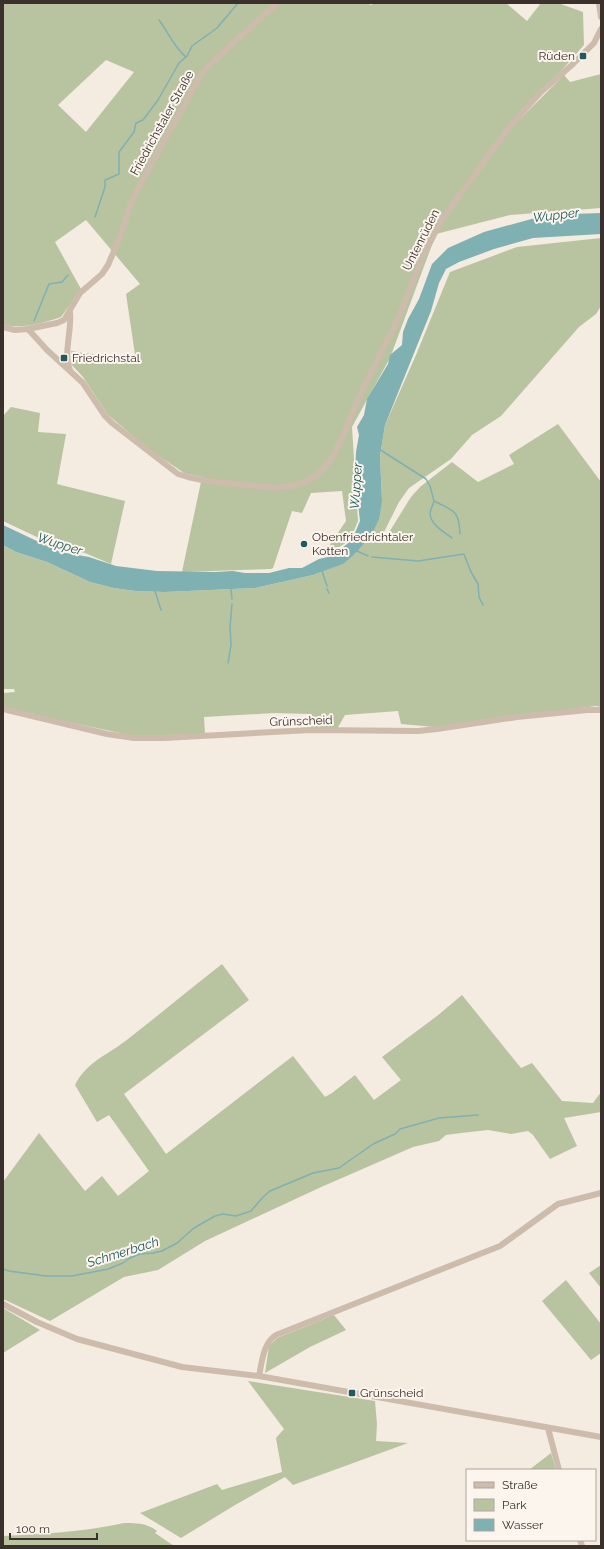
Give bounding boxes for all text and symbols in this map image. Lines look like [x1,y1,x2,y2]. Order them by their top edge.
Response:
place label: Rüden [539,49,575,63]
marker: Rüden [578,51,588,61]
street label: Friedrichstaler Straße [127,68,197,178]
water label: Wupper [532,205,581,225]
street label: Untenrüden [400,207,442,273]
place label: Friedrichstal [72,351,141,365]
marker: Friedrichstal [59,353,69,363]
water label: Wupper [347,462,365,510]
water label: Wupper [35,530,85,559]
place label: Obenfriedrichtaler Kotten [312,530,414,558]
marker: Obenfriedrichtaler Kotten [299,539,309,549]
street label: Grünscheid [269,713,333,729]
water label: Schmerbach [84,1234,161,1270]
place label: Grünscheid [360,1386,423,1400]
marker: Grünscheid [347,1388,357,1398]
legend [466,1469,596,1541]
text: Straße [502,1478,538,1492]
text: Park [502,1498,527,1512]
scale bar [10,1515,97,1541]
text: Wasser [502,1518,544,1532]
text: 100 m [16,1522,50,1536]

